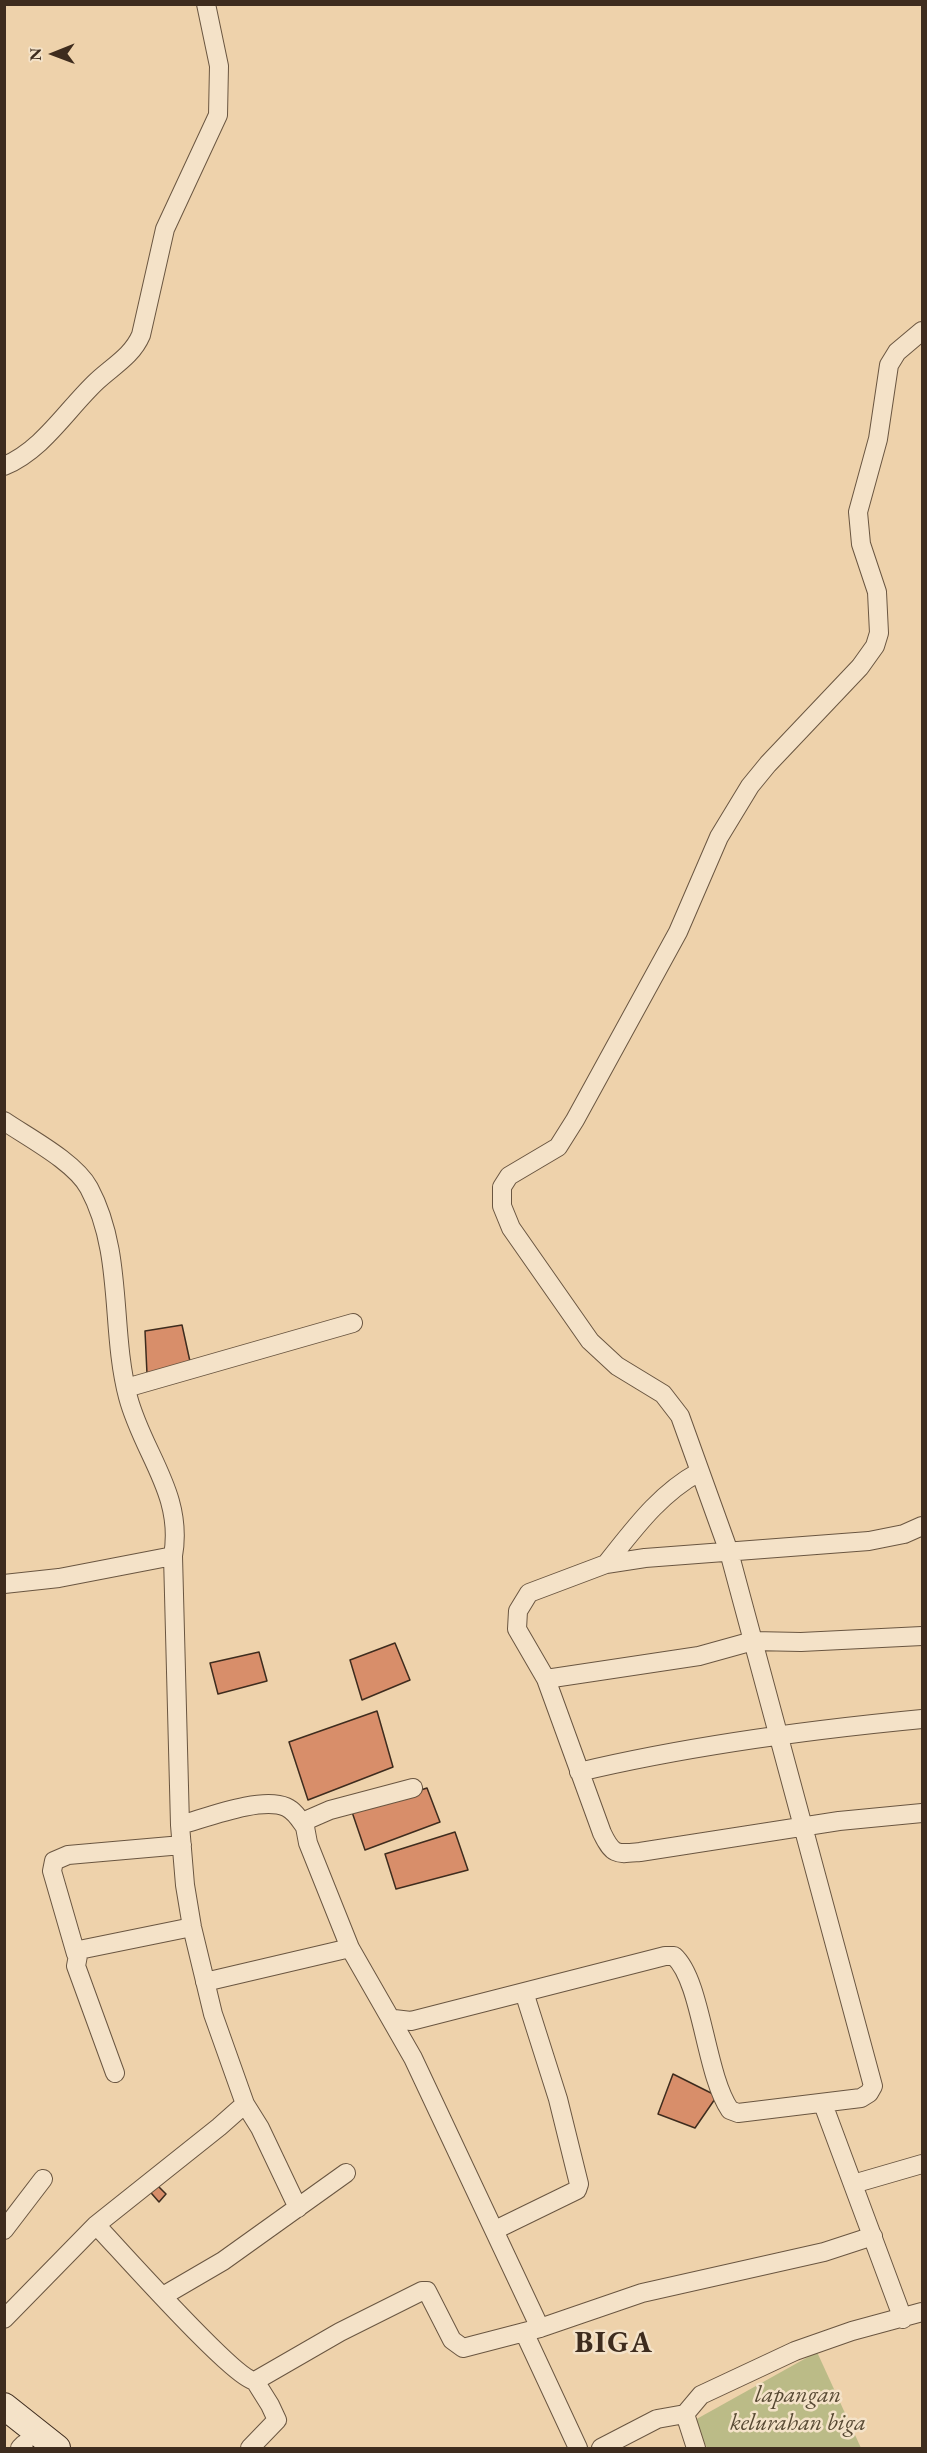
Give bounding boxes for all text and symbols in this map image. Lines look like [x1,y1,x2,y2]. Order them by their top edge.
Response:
north arrow [24,24,84,84]
text: N [25,48,46,61]
district label: BIGA [575,2326,653,2362]
park label: lapangan kelurahan biga [730,2381,866,2437]

